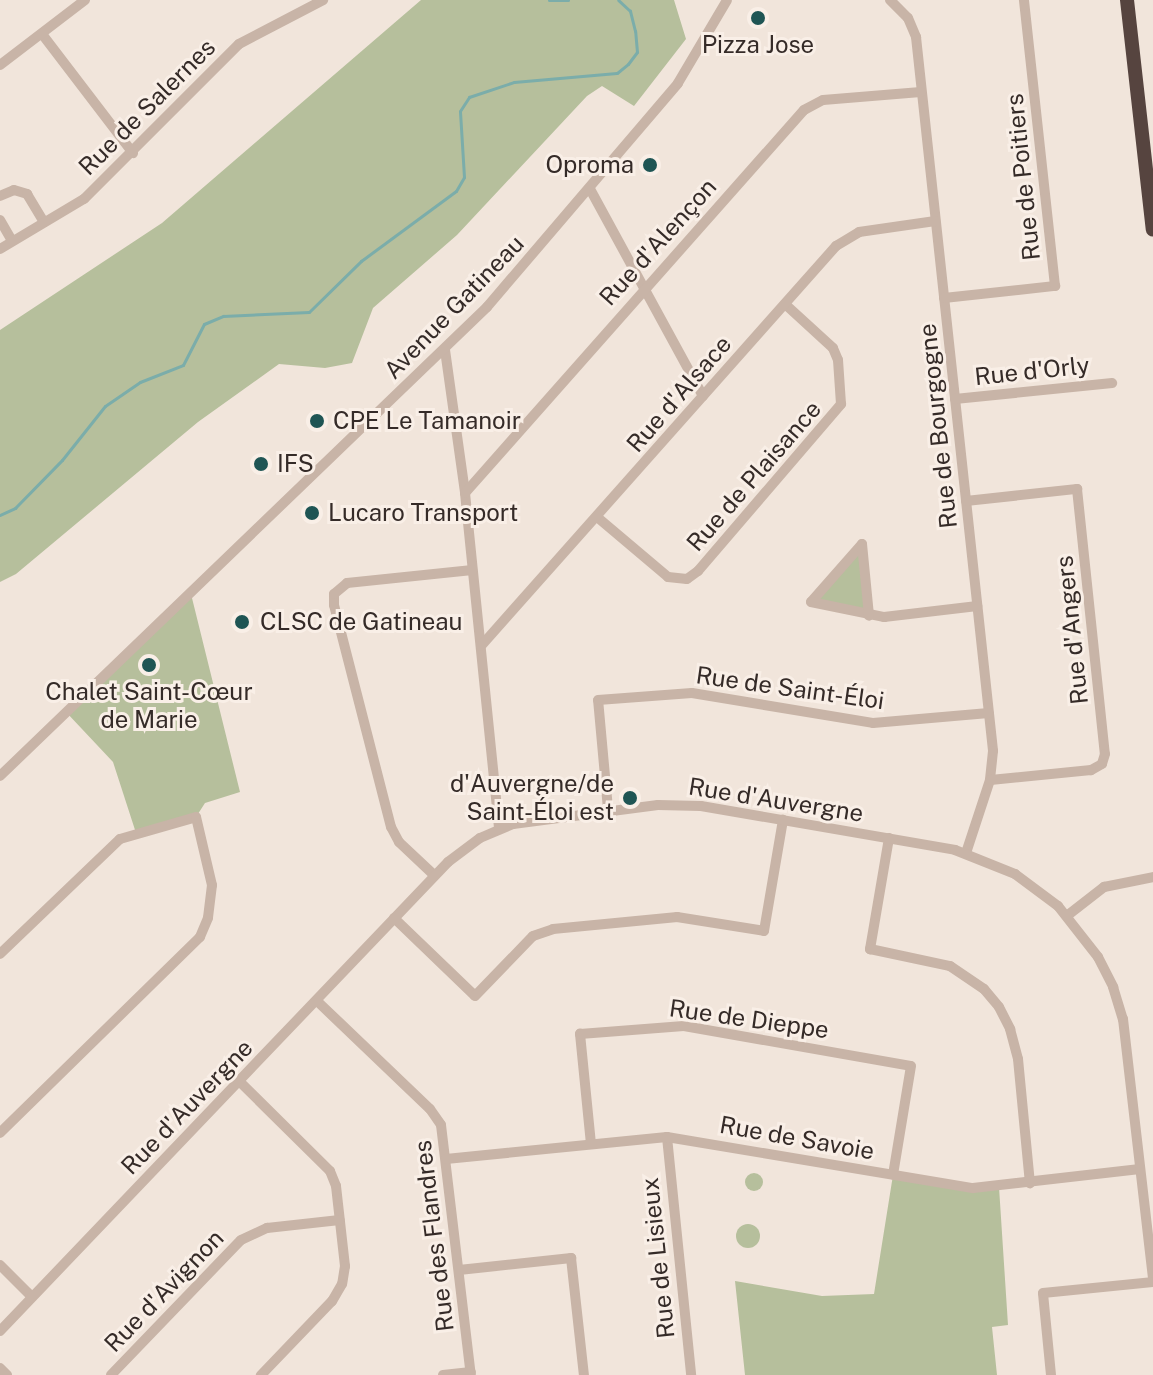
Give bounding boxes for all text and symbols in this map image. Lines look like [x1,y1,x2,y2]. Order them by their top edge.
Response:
marker: Pizza Jose [749,9,767,27]
place label: Pizza Jose [702,31,814,59]
street label: Rue de Salernes [73,33,221,181]
street label: Rue de Poitiers [1000,92,1046,262]
place label: Oproma [546,151,634,179]
marker: Oproma [641,156,659,174]
street label: Rue d'Alençon [593,173,723,311]
street label: Avenue Gatineau [378,229,530,385]
street label: Rue de Bourgogne [913,322,963,530]
street label: Rue d'Alsace [620,330,738,458]
street label: Rue d'Orly [973,351,1091,391]
street label: Rue de Plaisance [681,395,827,557]
place label: CPE Le Tamanoir [333,407,521,435]
marker: CPE Le Tamanoir [308,412,326,430]
place label: IFS [277,450,314,478]
marker: IFS [252,455,270,473]
place label: Lucaro Transport [328,499,518,527]
marker: Lucaro Transport [303,504,321,522]
street label: Rue d'Angers [1050,554,1094,706]
place label: CLSC de Gatineau [260,608,463,636]
marker: CLSC de Gatineau [231,611,253,633]
marker: Chalet Saint-Cœur de Marie [140,656,158,674]
street label: Rue de Saint-Éloi [694,660,886,716]
place label: Chalet Saint-Cœur de Marie [45,678,253,734]
place label: d'Auvergne/de Saint-Éloi est [450,770,614,826]
street label: Rue d'Auvergne [686,772,866,828]
marker: d'Auvergne/de Saint-Éloi est [621,789,639,807]
street label: Rue de Dieppe [667,994,831,1044]
street label: Rue d'Auvergne [115,1033,259,1181]
street label: Rue de Savoie [717,1110,877,1166]
street label: Rue des Flandres [408,1138,460,1334]
street label: Rue de Lisieux [635,1176,681,1340]
street label: Rue d'Avignon [98,1224,230,1358]

